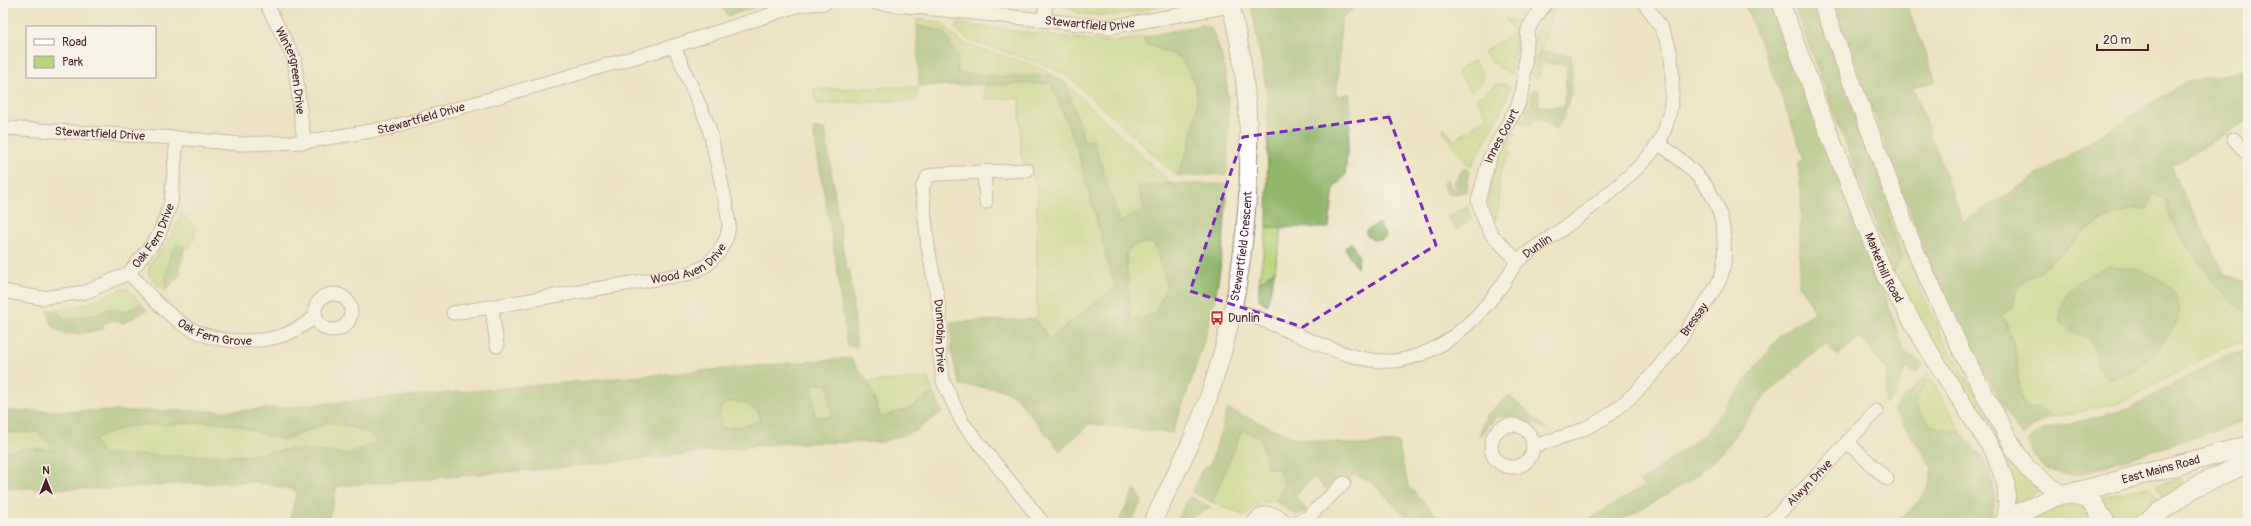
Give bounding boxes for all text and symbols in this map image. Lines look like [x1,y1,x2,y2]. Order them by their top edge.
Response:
street label: Stewartfield Drive [1044,13,1136,35]
street label: Wintergreen Drive [271,24,308,115]
legend [26,26,156,78]
scale bar [2097,26,2148,52]
text: 20 m [2103,33,2132,48]
text: Road [62,35,87,50]
text: Park [62,55,83,70]
street label: Stewartfield Drive [376,100,467,138]
street label: Innes Court [1482,106,1523,165]
street label: Stewartfield Drive [54,124,146,144]
street label: Stewartfield Crescent [1227,191,1256,303]
street label: Oak Fern Drive [129,202,178,271]
street label: Dunlin [1520,231,1555,262]
street label: Markethill Road [1861,231,1906,306]
street label: Wood Aven Drive [650,241,730,288]
street label: Dunrobin Drive [930,298,949,373]
street label: Bressay [1677,300,1712,340]
bus stop icon: Dunlin [1209,310,1225,326]
place label: Dunlin [1228,311,1260,326]
street label: Oak Fern Grove [174,316,252,349]
street label: East Mains Road [2120,452,2202,488]
street label: Alwyn Drive [1784,457,1836,510]
north arrow [26,460,66,500]
text: N [42,464,50,477]

